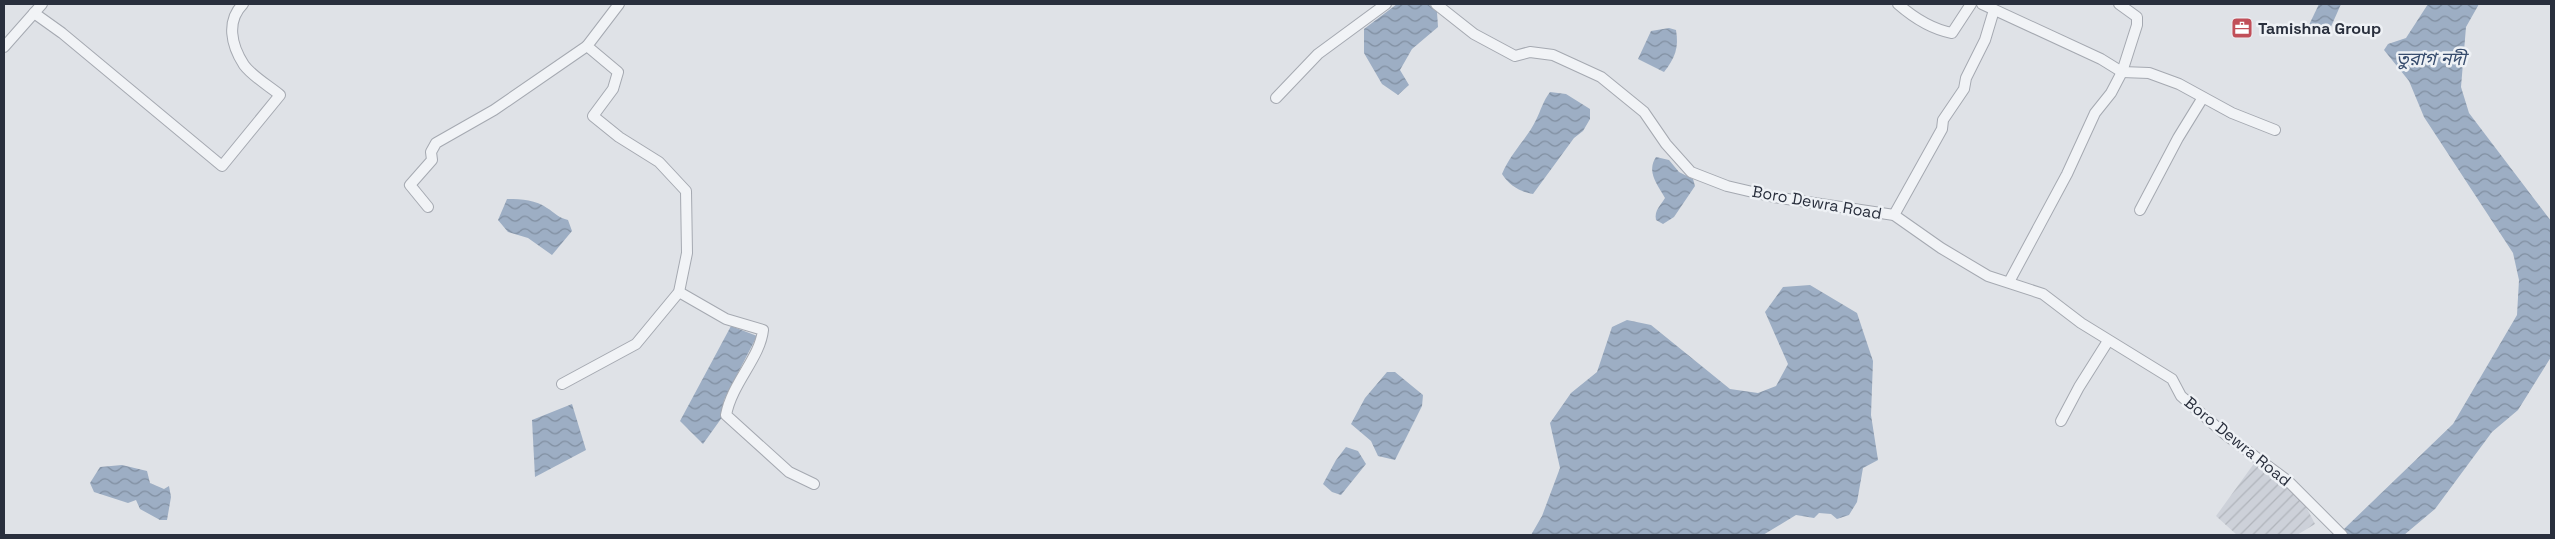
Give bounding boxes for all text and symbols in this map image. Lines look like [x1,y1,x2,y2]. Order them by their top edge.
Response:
office icon: Tamishna Group [2230,16,2254,40]
place label: Tamishna Group [2258,18,2381,39]
water label: তুরাগ নদী [2396,47,2469,70]
street label: Boro Dewra Road [1750,181,1883,224]
street label: Boro Dewra Road [2180,392,2295,491]

